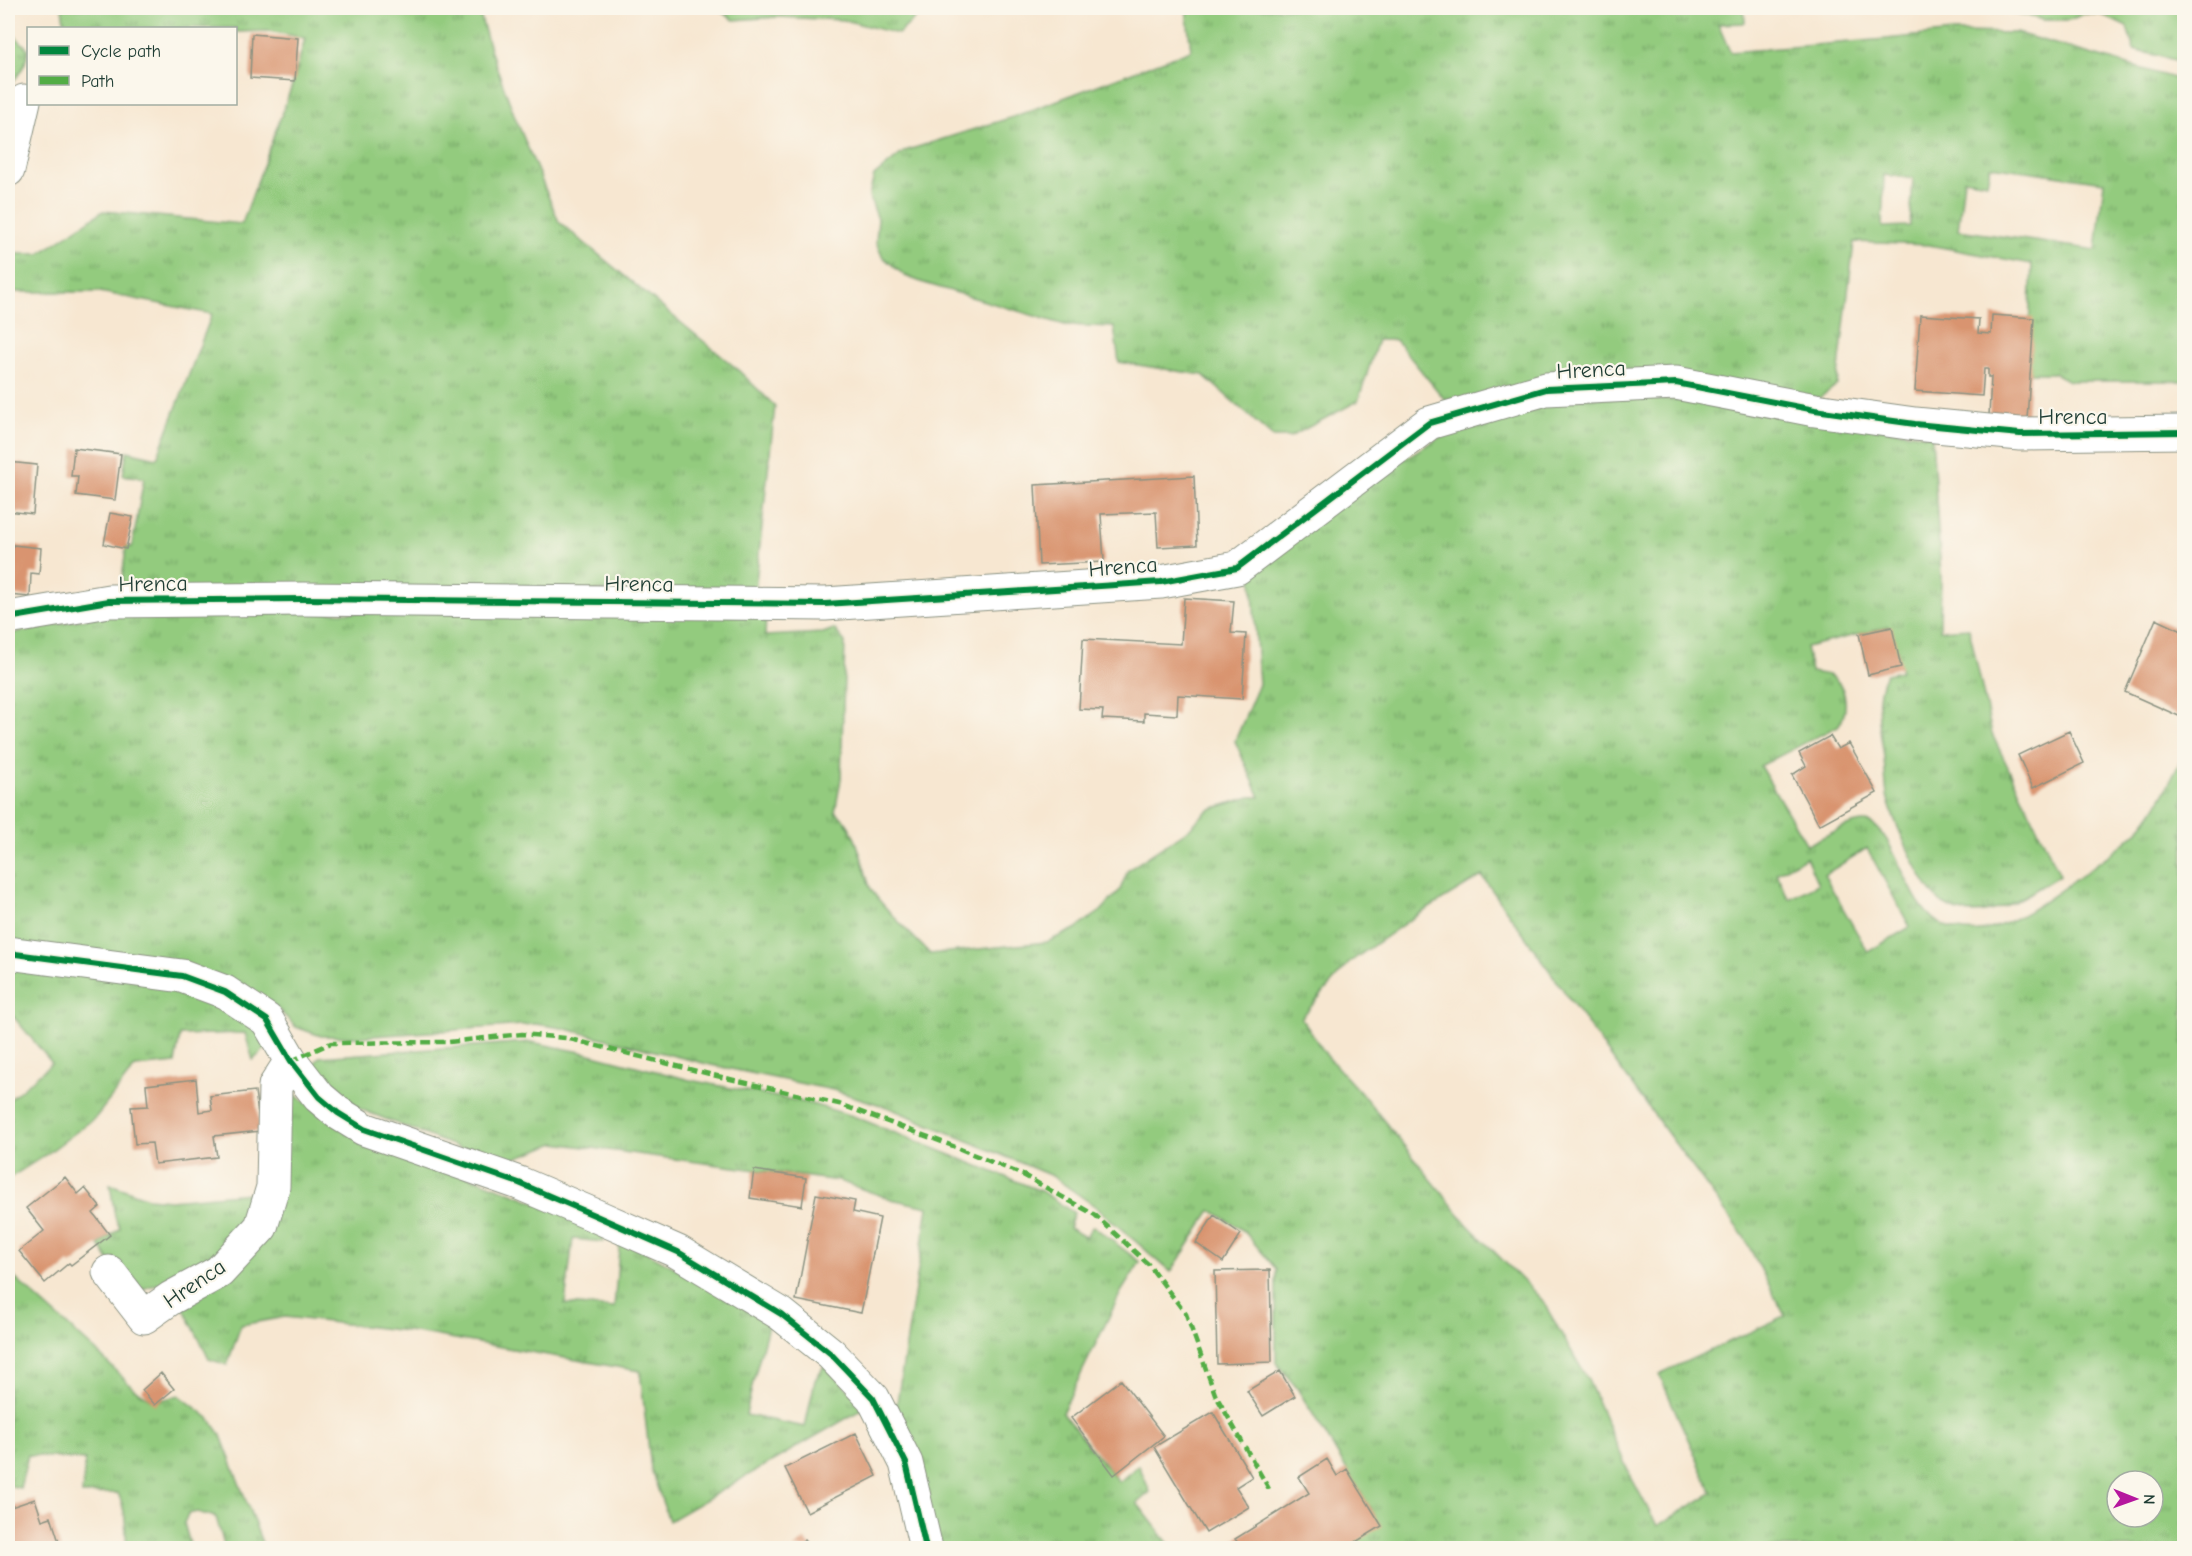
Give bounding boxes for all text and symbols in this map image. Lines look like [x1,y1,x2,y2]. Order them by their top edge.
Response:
legend [27,27,237,105]
text: Cycle path [81,41,161,62]
text: Path [81,71,114,92]
street label: Hrenca [1556,355,1626,385]
street label: Hrenca [2038,404,2108,430]
street label: Hrenca [1088,552,1159,582]
street label: Hrenca [118,570,188,598]
street label: Hrenca [604,570,674,598]
street label: Hrenca [159,1254,231,1314]
north arrow [2105,1469,2165,1529]
text: N [2140,1494,2158,1505]

